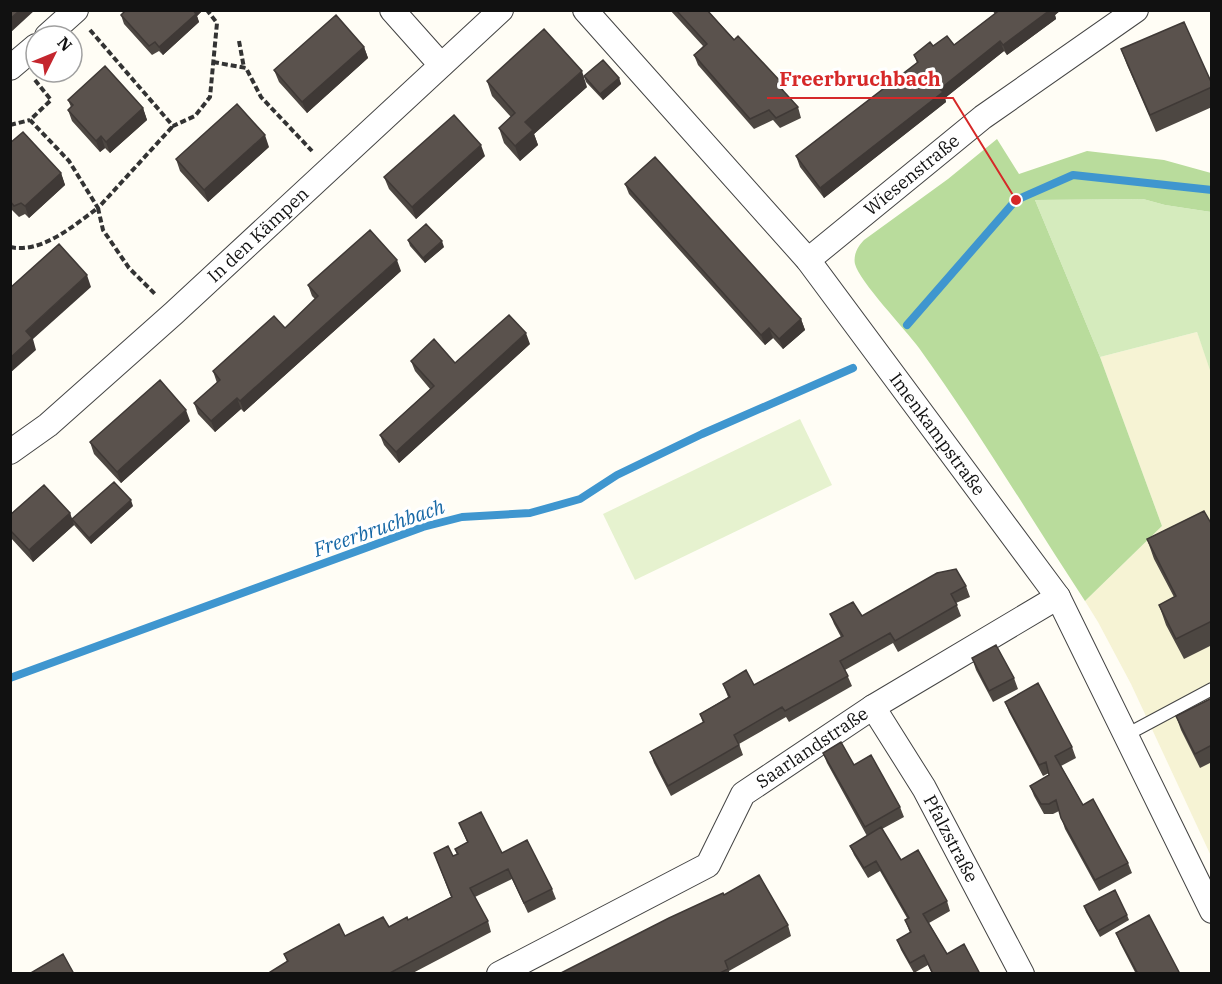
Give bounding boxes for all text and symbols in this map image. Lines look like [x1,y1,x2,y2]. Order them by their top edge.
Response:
north arrow [24,24,84,84]
text: N [53,32,77,55]
callout: Freerbruchbach [767,60,953,98]
text: Freerbruchbach [779,65,941,92]
street label: Wiesenstraße [859,129,964,221]
street label: In den Kämpen [202,182,313,287]
street label: Imenkampstraße [885,368,991,500]
water label: Freerbruchbach [309,492,448,563]
street label: Saarlandstraße [751,702,872,793]
street label: Pfalzstraße [919,791,984,886]

